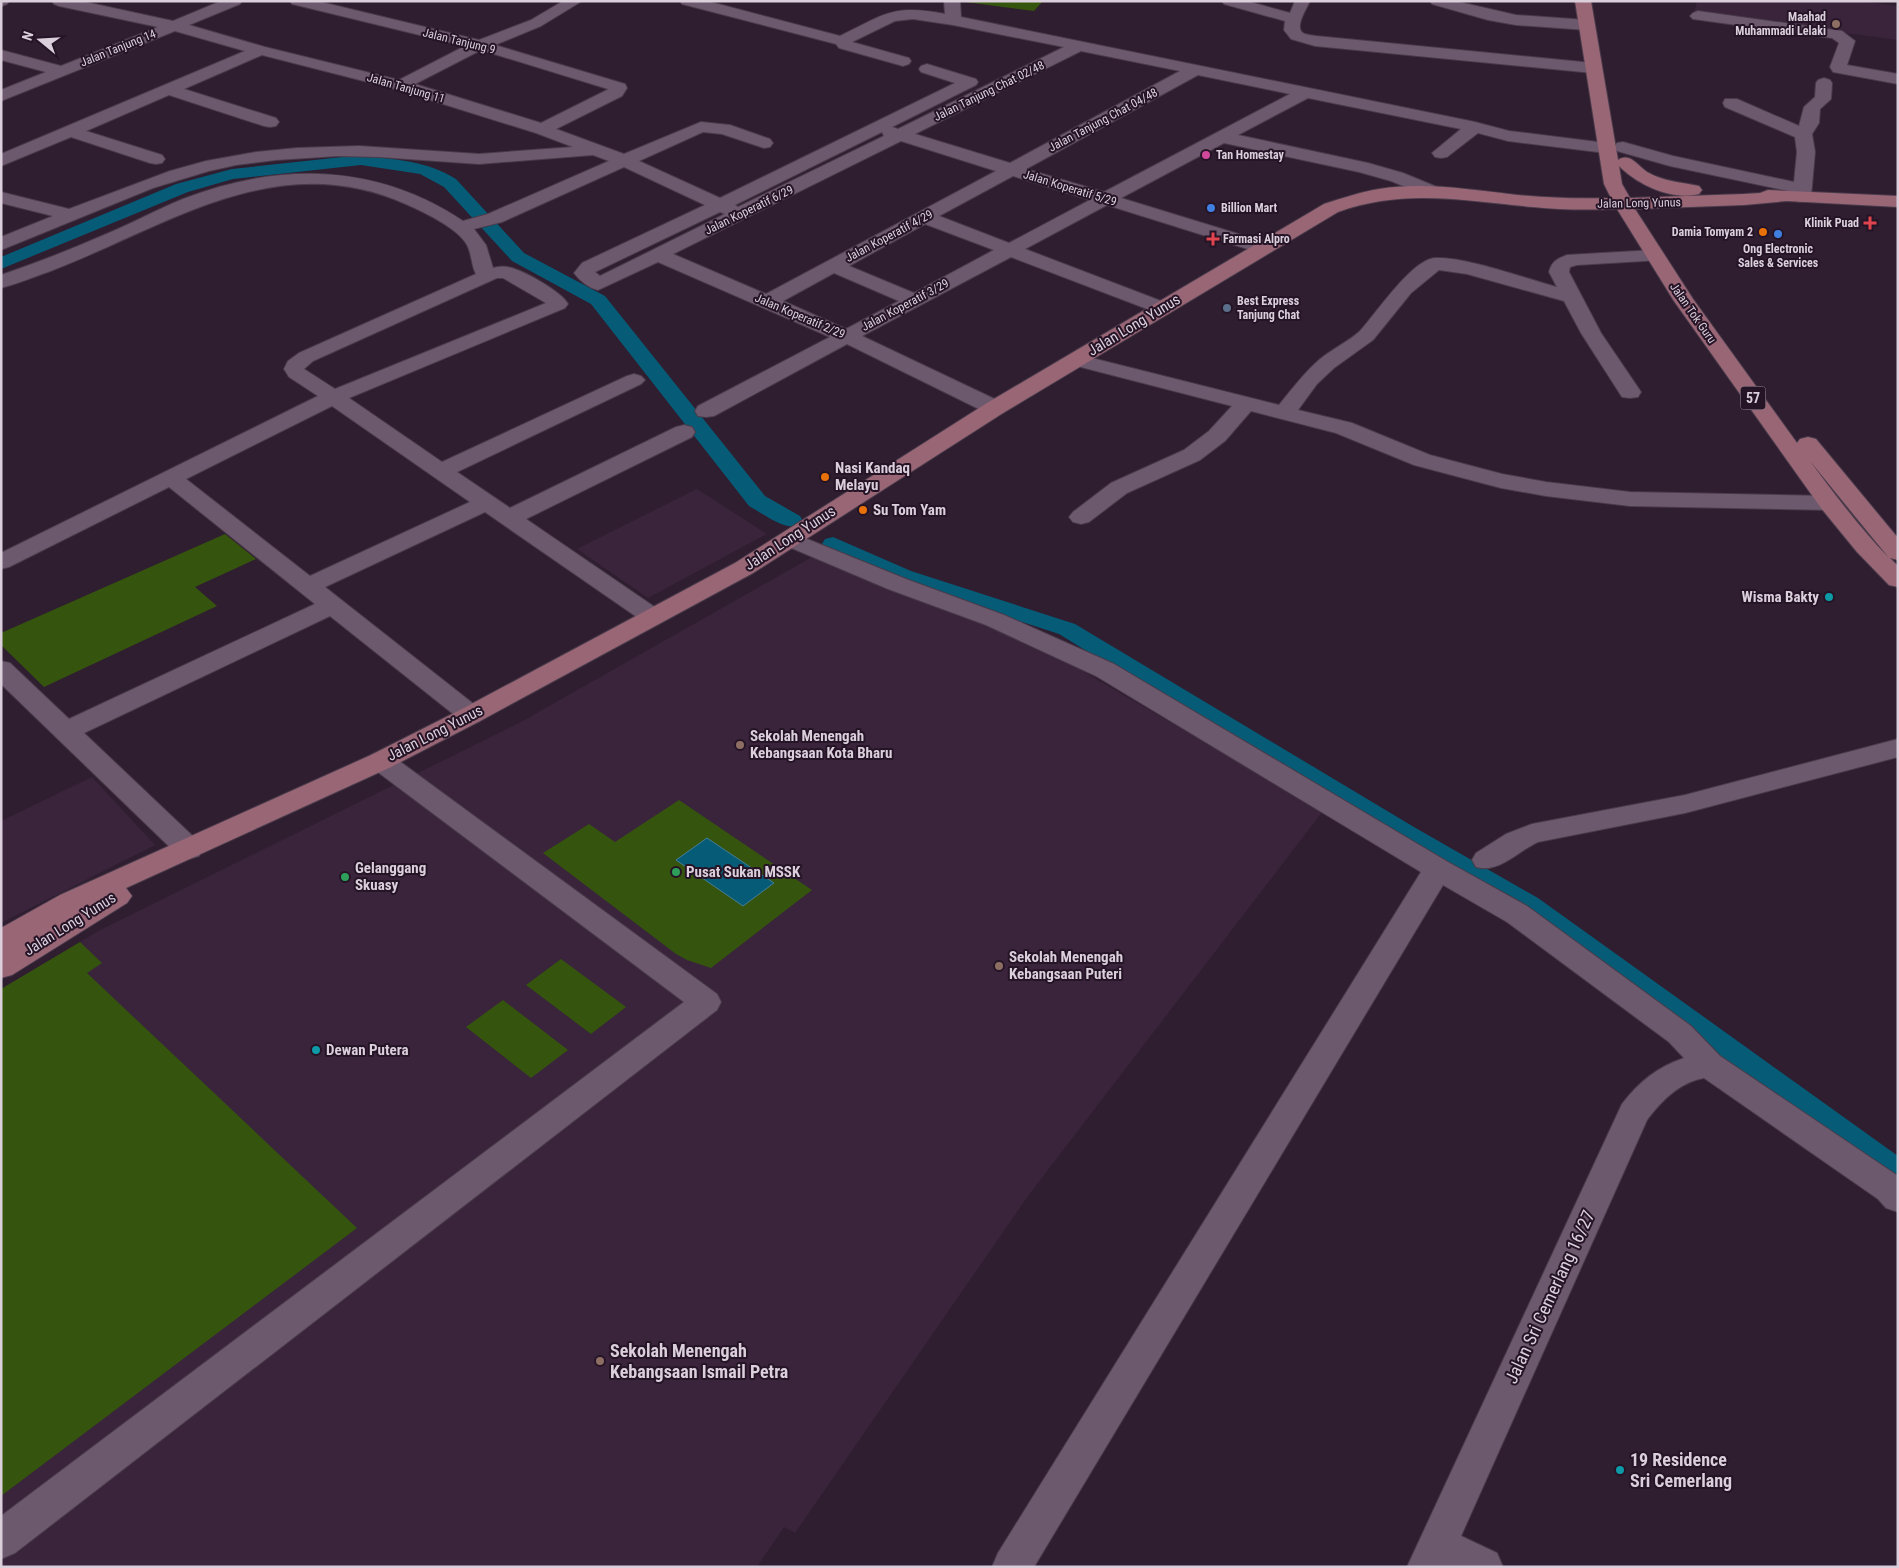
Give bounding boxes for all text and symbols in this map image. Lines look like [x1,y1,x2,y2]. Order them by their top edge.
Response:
place label: Maahad Muhammadi Lelaki [1735,10,1826,38]
north arrow [15,15,65,65]
marker: Maahad Muhammadi Lelaki [1830,18,1842,30]
street label: Jalan Tanjung 9 [421,25,497,57]
street label: Jalan Tanjung 14 [78,26,158,70]
text: N [19,29,37,43]
street label: Jalan Tanjung Chat 02/48 [931,58,1047,124]
street label: Jalan Tanjung 11 [365,70,447,106]
street label: Jalan Tanjung Chat 04/48 [1046,85,1160,155]
place label: Tan Homestay [1216,148,1285,162]
marker: Tan Homestay [1200,149,1212,161]
street label: Jalan Koperatif 5/29 [1022,167,1118,209]
street label: Jalan Koperatif 6/29 [702,182,796,238]
street label: Jalan Long Yunus [1597,195,1681,211]
place label: Billion Mart [1221,201,1277,215]
marker: Billion Mart [1205,202,1217,214]
street label: Jalan Koperatif 4/29 [843,207,935,265]
place label: Klinik Puad [1805,216,1859,230]
marker: Klinik Puad [1863,216,1877,230]
place label: Damia Tomyam 2 [1672,225,1753,239]
marker: Damia Tomyam 2 [1757,226,1769,238]
marker: Ong Electronic Sales & Services [1772,228,1784,240]
place label: Farmasi Alpro [1223,232,1290,246]
marker: Farmasi Alpro [1207,233,1219,245]
place label: Ong Electronic Sales & Services [1738,242,1819,270]
street label: Jalan Koperatif 3/29 [859,276,951,334]
street label: Jalan Tok Guru [1667,280,1719,346]
street label: Jalan Long Yunus [1084,290,1184,360]
street label: Jalan Koperatif 2/29 [753,291,847,341]
place label: Best Express Tanjung Chat [1237,294,1300,322]
marker: Best Express Tanjung Chat [1221,302,1233,314]
road number: 57 [1740,386,1766,409]
place label: Nasi Kandaq Melayu [835,459,910,494]
marker: Nasi Kandaq Melayu [819,471,831,483]
place label: Su Tom Yam [873,501,946,519]
street label: Jalan Long Yunus [741,502,839,574]
marker: Su Tom Yam [857,504,869,516]
place label: Wisma Bakty [1742,588,1819,606]
marker: Wisma Bakty [1823,591,1835,603]
street label: Jalan Long Yunus [384,701,486,765]
place label: Sekolah Menengah Kebangsaan Kota Bharu [750,727,892,762]
marker: Sekolah Menengah Kebangsaan Kota Bharu [734,739,746,751]
place label: Gelanggang Skuasy [355,859,426,894]
place label: Pusat Sukan MSSK [686,863,801,881]
marker: Pusat Sukan MSSK [670,866,682,878]
marker: Gelanggang Skuasy [339,871,351,883]
street label: Jalan Long Yunus [21,889,119,959]
place label: Sekolah Menengah Kebangsaan Puteri [1009,948,1123,983]
marker: Sekolah Menengah Kebangsaan Puteri [993,960,1005,972]
place label: Dewan Putera [326,1041,409,1059]
marker: Dewan Putera [310,1044,322,1056]
street label: Jalan Sri Cemerlang 16/27 [1500,1207,1599,1387]
place label: Sekolah Menengah Kebangsaan Ismail Petra [610,1340,788,1382]
marker: Sekolah Menengah Kebangsaan Ismail Petra [594,1355,606,1367]
place label: 19 Residence Sri Cemerlang [1630,1449,1732,1491]
marker: 19 Residence Sri Cemerlang [1614,1464,1626,1476]

